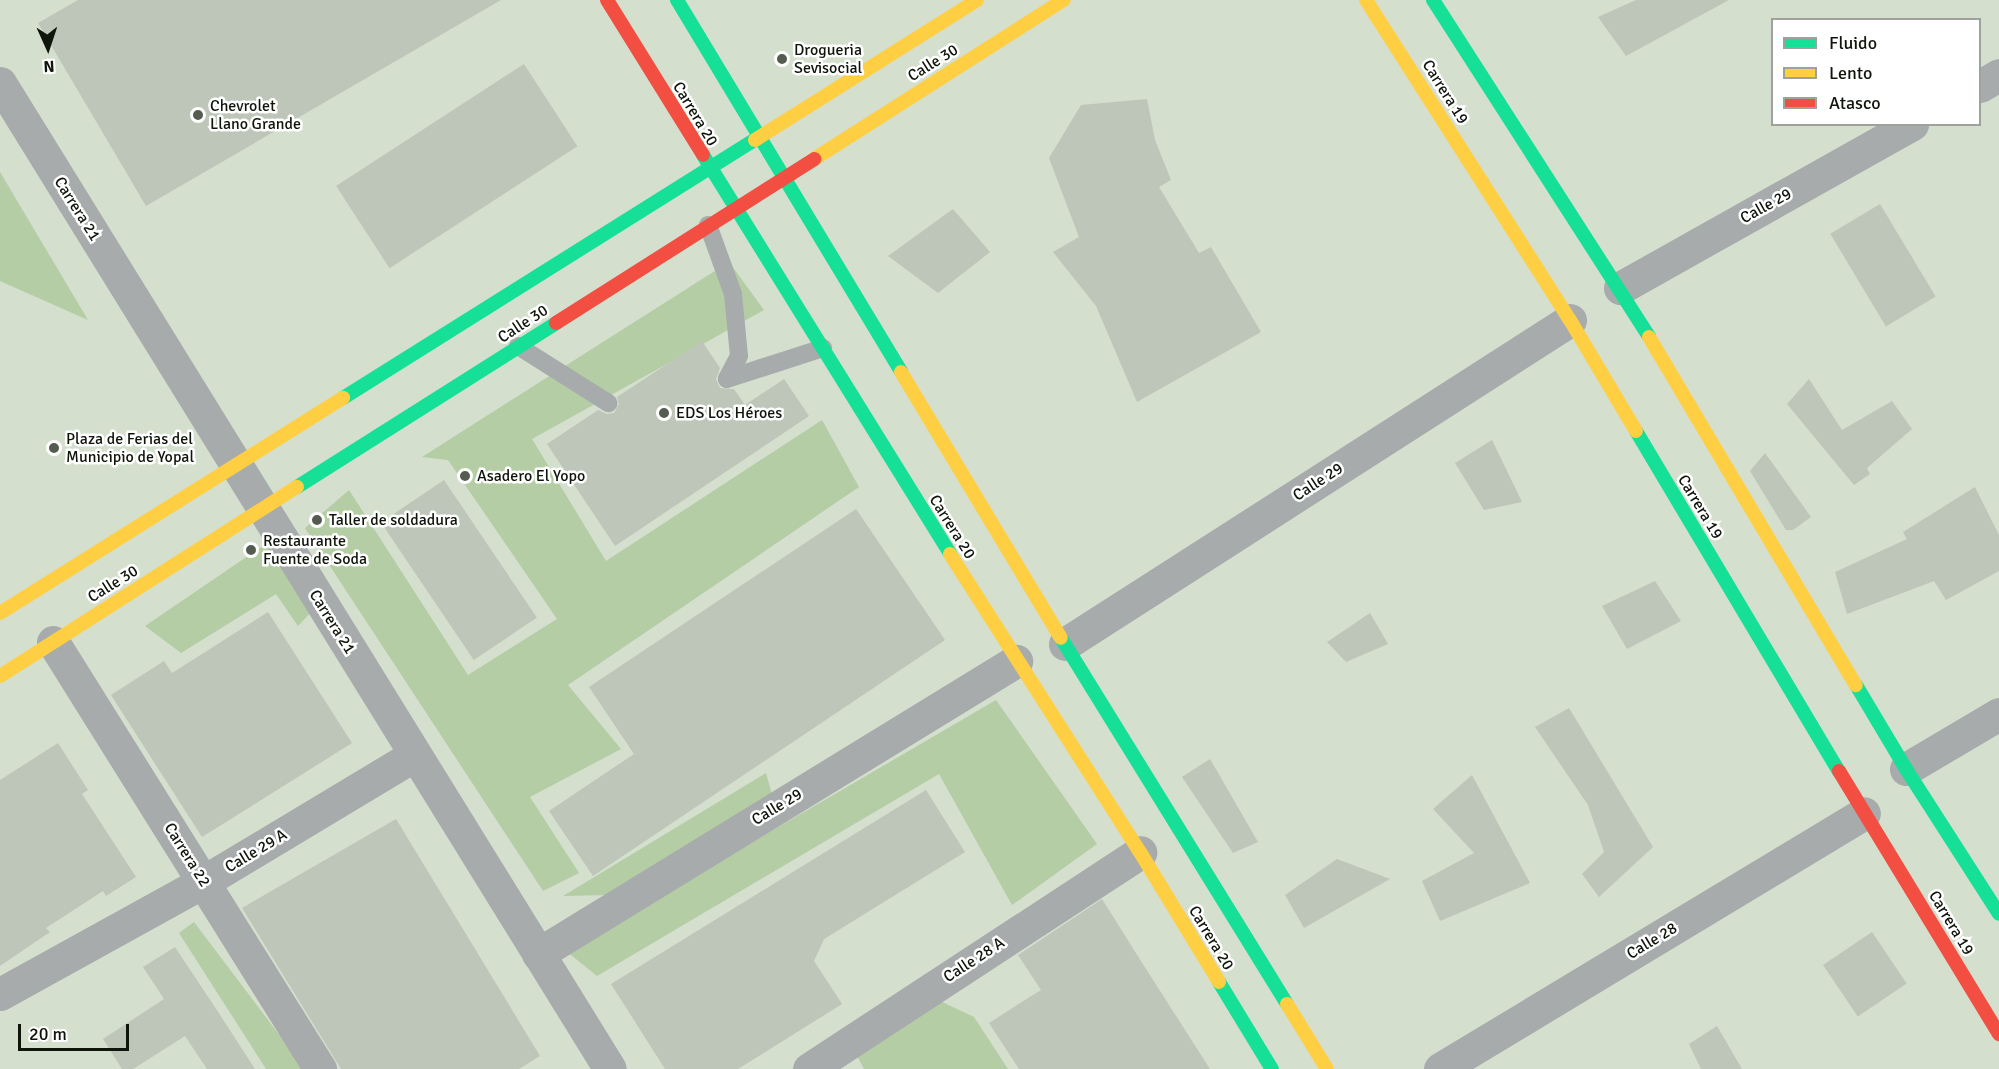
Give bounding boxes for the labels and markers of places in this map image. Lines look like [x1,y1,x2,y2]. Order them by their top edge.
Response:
place label: Drogueria Sevisocial [794,40,862,78]
marker: Drogueria Sevisocial [775,52,789,66]
place label: Chevrolet Llano Grande [210,96,301,134]
marker: Chevrolet Llano Grande [191,108,205,122]
place label: EDS Los Héroes [676,403,782,423]
marker: EDS Los Héroes [657,406,671,420]
place label: Plaza de Ferias del Municipio de Yopal [66,429,194,467]
marker: Plaza de Ferias del Municipio de Yopal [47,441,61,455]
place label: Asadero El Yopo [477,466,585,486]
marker: Asadero El Yopo [458,469,472,483]
place label: Taller de soldadura [329,510,458,530]
marker: Taller de soldadura [310,513,324,527]
place label: Restaurante Fuente de Soda [263,531,367,569]
marker: Restaurante Fuente de Soda [244,543,258,557]

